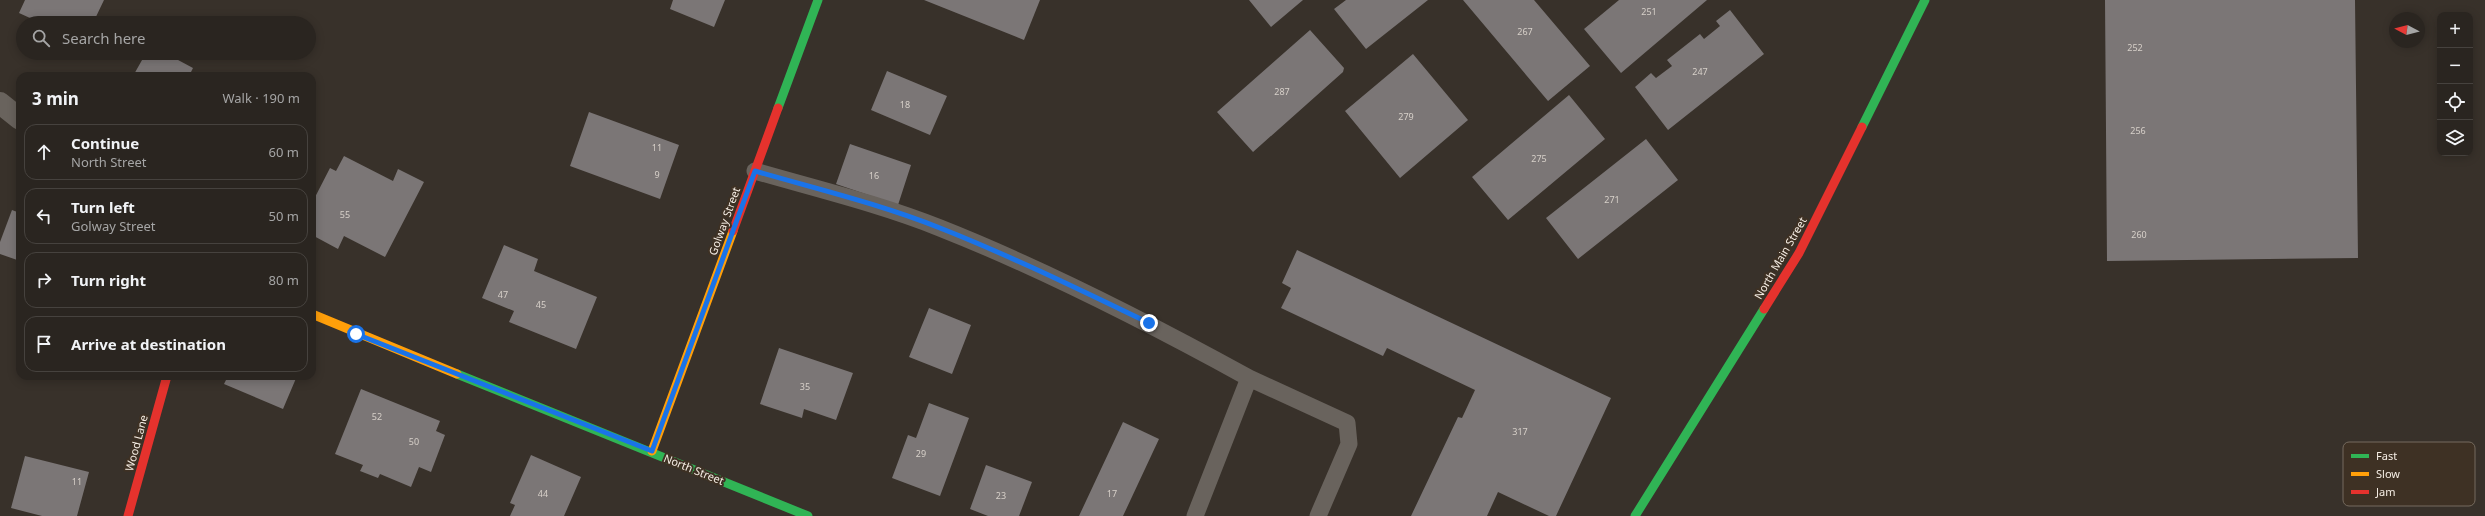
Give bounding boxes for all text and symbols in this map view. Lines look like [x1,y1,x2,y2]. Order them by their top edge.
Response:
house number: 251 [1641,5,1657,18]
north arrow [2389,12,2425,48]
map controls [2437,12,2473,156]
button: + [2437,12,2473,48]
search box [16,16,316,60]
house number: 267 [1517,25,1533,38]
icon: search [30,27,52,49]
text: Search here [62,28,145,48]
house number: 252 [2127,41,2143,54]
button: − [2437,48,2473,84]
house number: 247 [1692,65,1708,78]
button: locate [2437,84,2473,120]
house number: 287 [1274,85,1290,98]
text: 3 min [32,87,79,110]
text: Walk · 190 m [222,89,300,107]
house number: 18 [900,98,910,111]
house number: 279 [1398,110,1414,123]
button: layers [2437,120,2473,156]
house number: 256 [2130,124,2146,137]
text: Continue [71,133,139,153]
icon: ahead [33,141,55,163]
house number: 11 [652,141,662,154]
text: 60 m [269,143,299,161]
house number: 275 [1531,152,1547,165]
text: North Street [71,153,147,171]
house number: 9 [654,168,660,181]
house number: 16 [869,169,879,182]
street label: Golway Street [705,185,743,257]
house number: 271 [1604,193,1620,206]
text: Turn left [71,197,135,217]
icon: left [33,205,55,227]
text: 50 m [269,207,299,225]
house number: 55 [340,208,350,221]
street label: North Main Street [1750,214,1810,302]
text: Golway Street [71,217,156,235]
house number: 260 [2131,228,2147,241]
icon: right [33,269,55,291]
text: Turn right [71,270,146,290]
text: 80 m [269,271,299,289]
house number: 47 [498,288,508,301]
house number: 45 [536,298,546,311]
route end [1140,314,1158,332]
route start [347,325,365,343]
icon: arrive [33,333,55,355]
text: Arrive at destination [71,334,226,354]
house number: 35 [800,380,810,393]
house number: 52 [372,410,382,423]
street label: Wood Lane [121,413,151,473]
house number: 317 [1512,425,1528,438]
house number: 50 [409,435,419,448]
legend [2343,442,2475,506]
house number: 29 [916,447,926,460]
text: Fast [2376,448,2397,463]
street label: North Street [662,450,726,488]
text: Slow [2376,466,2400,481]
house number: 11 [72,475,82,488]
text: Jam [2375,484,2395,499]
house number: 44 [538,487,548,500]
house number: 17 [1107,487,1117,500]
house number: 23 [996,489,1006,502]

